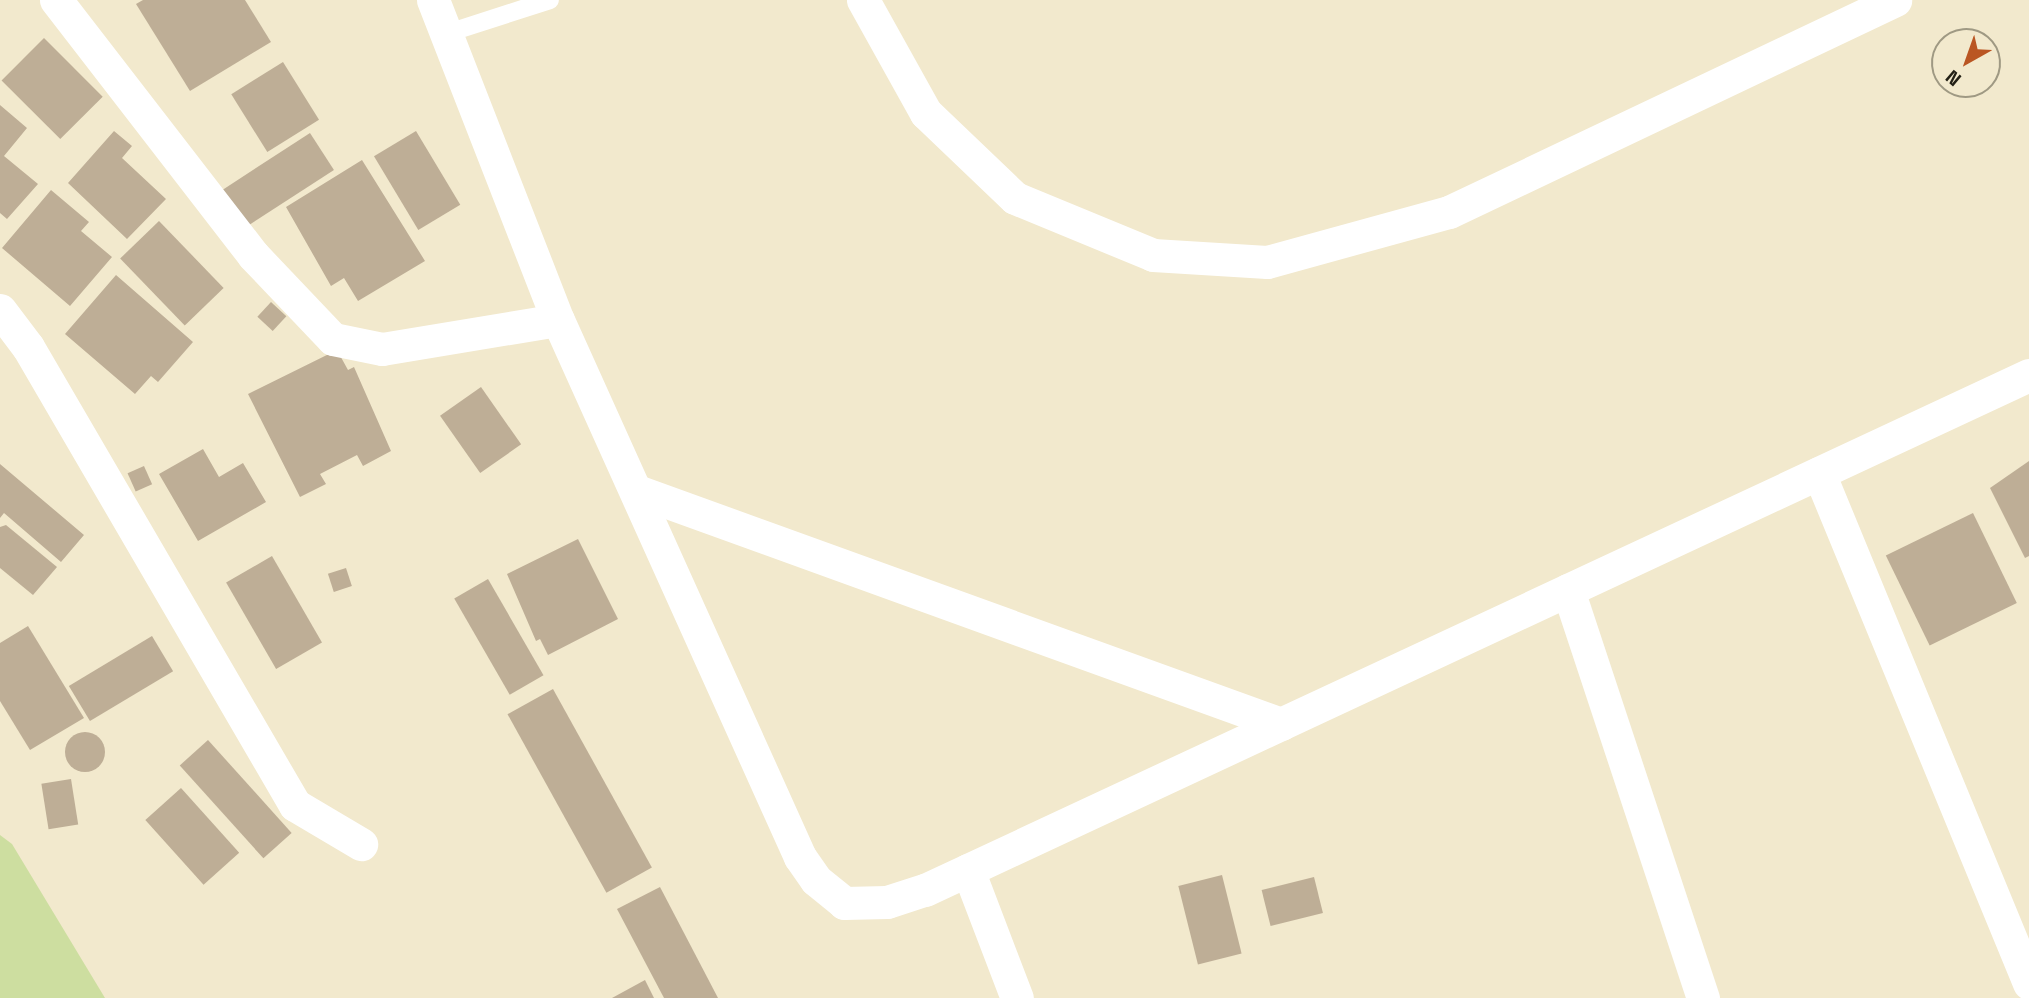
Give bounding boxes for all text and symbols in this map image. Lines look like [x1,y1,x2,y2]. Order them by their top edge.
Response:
north arrow [1931,28,2001,98]
text: N [1941,64,1966,92]

